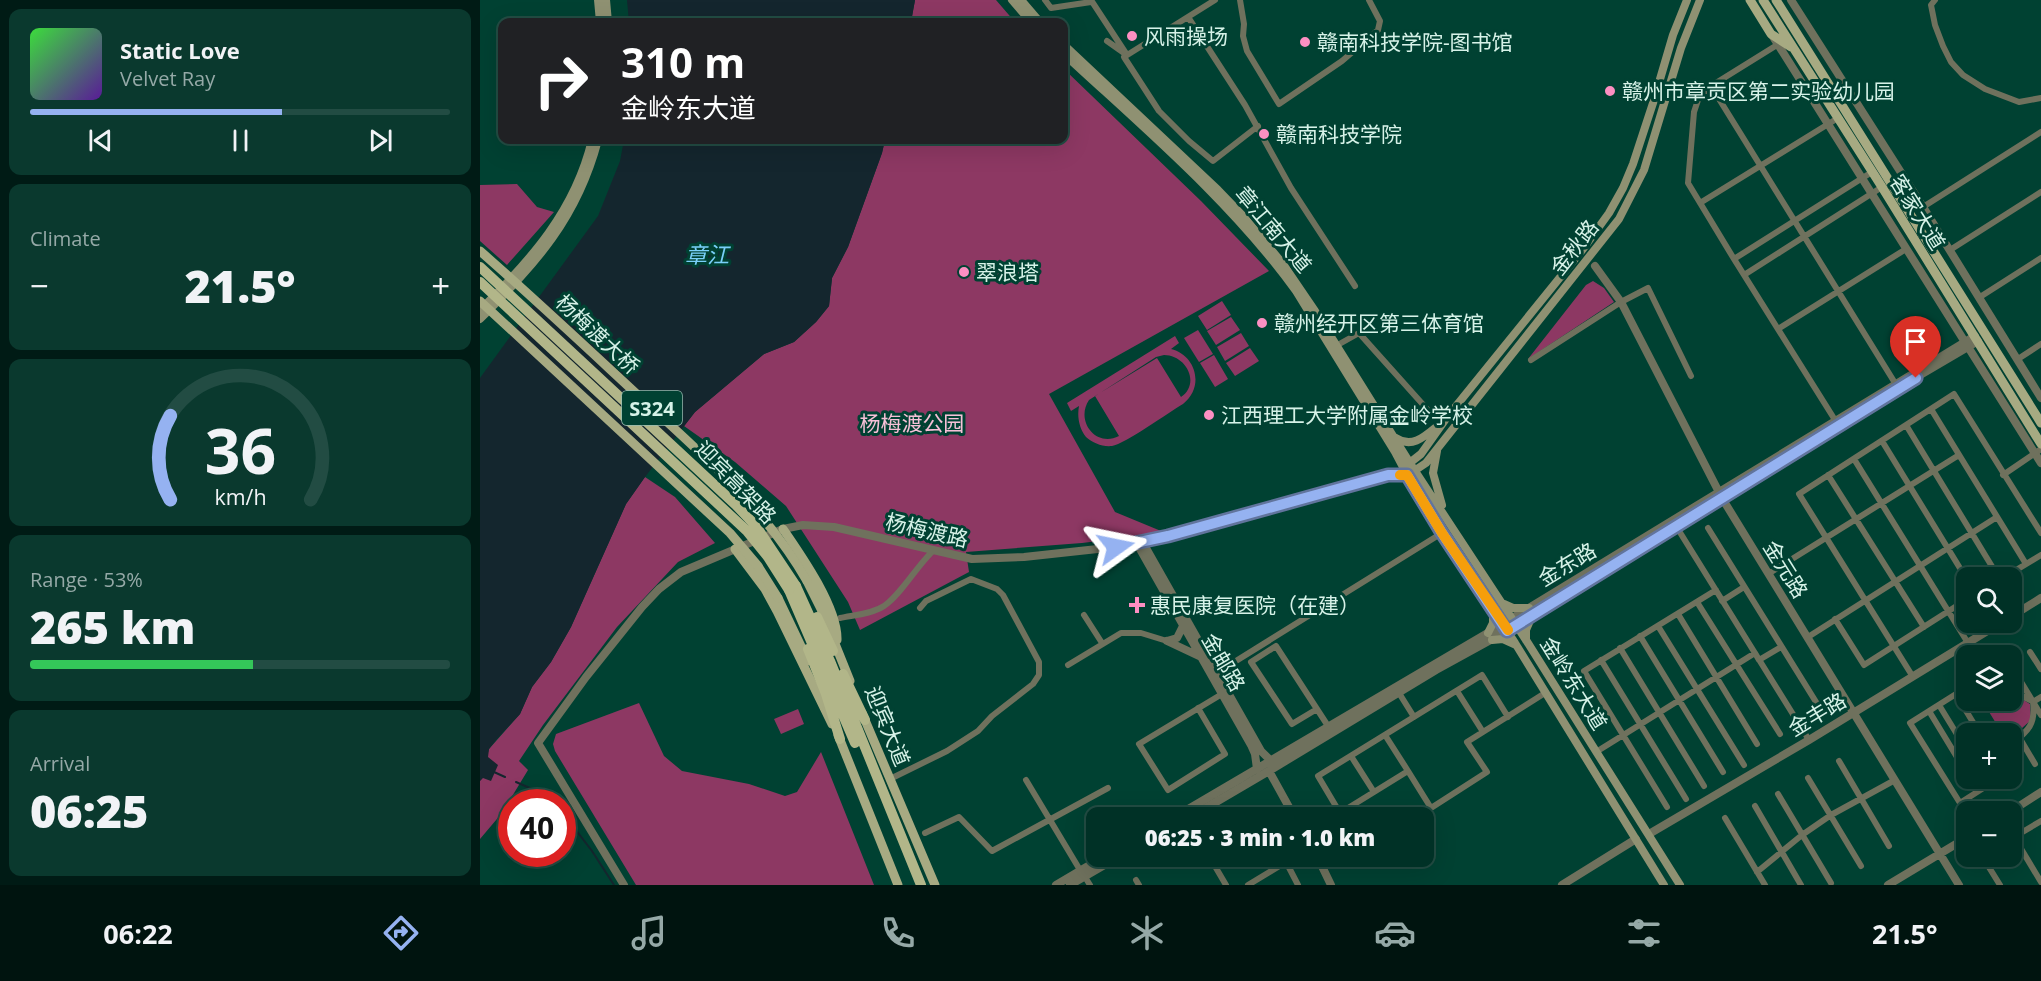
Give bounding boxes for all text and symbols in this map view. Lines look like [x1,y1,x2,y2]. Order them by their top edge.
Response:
place label: 风雨操场 [1144,22,1228,50]
place label: 赣南科技学院-图书馆 [1317,28,1513,56]
marker: 风雨操场 [1125,29,1139,43]
text: 310 m [621,33,745,90]
text: Static Love [120,35,240,65]
marker: 赣南科技学院-图书馆 [1298,35,1312,49]
icon: right [522,42,600,120]
text: Velvet Ray [120,65,215,92]
place label: 赣州市章贡区第二实验幼儿园 [1622,77,1895,105]
marker: 赣州市章贡区第二实验幼儿园 [1603,84,1617,98]
text: 金岭东大道 [621,89,756,126]
place label: 赣南科技学院 [1276,120,1402,148]
icon: previous [84,124,117,157]
icon: pause [224,124,257,157]
icon: next [364,124,397,157]
marker: 赣南科技学院 [1257,127,1271,141]
street label: 客家大道 [1884,169,1952,255]
street label: 章江南大道 [1230,180,1318,278]
street label: 金秋路 [1544,214,1604,280]
text: Climate [30,225,101,252]
water label: 章江 [685,239,731,269]
text: 21.5° [184,255,296,316]
place label: 翠浪塔 [976,258,1039,286]
text: − [30,263,49,308]
text: + [431,263,450,308]
marker: 翠浪塔 [957,265,971,279]
street label: 杨梅渡大桥 [550,288,646,380]
place label: 赣州经开区第三体育馆 [1274,309,1484,337]
marker: 赣州经开区第三体育馆 [1255,316,1269,330]
pin [1890,316,1941,378]
icon: arrive [1899,325,1932,358]
road number: S324 [622,391,682,425]
place label: 江西理工大学附属金岭学校 [1221,401,1473,429]
text: 36 [204,407,276,492]
marker: 江西理工大学附属金岭学校 [1202,408,1216,422]
park label: 杨梅渡公园 [860,409,965,437]
street label: 迎宾高架路 [689,435,783,529]
text: km/h [214,482,266,511]
street label: 杨梅渡路 [883,507,971,553]
position arrow [1084,515,1148,579]
street label: 金元路 [1757,535,1815,603]
street label: 金东路 [1533,536,1601,592]
text: Range · 53% [30,566,143,593]
map controls [1956,567,2022,867]
button: search [1956,567,2022,633]
place label: 惠民康复医院（在建） [1150,591,1360,619]
text: 265 km [30,596,195,657]
marker: 惠民康复医院（在建） [1128,596,1146,614]
street label: 金邮路 [1196,628,1252,696]
street label: 金岭东大道 [1534,631,1614,735]
button: layers [1956,645,2022,711]
street label: 迎宾大道 [859,682,917,770]
street label: 金丰路 [1783,686,1851,742]
button: + [1956,723,2022,789]
text: Arrival [30,750,90,777]
text: 06:25 [30,780,148,841]
speed limit sign: 40 [498,789,576,867]
button: − [1956,801,2022,867]
text: 06:25 · 3 min · 1.0 km [1145,822,1375,852]
icon: directions [380,912,422,954]
icon: music [628,912,670,954]
icon: phone [877,912,919,954]
icon: climate [1126,912,1168,954]
icon: car [1374,912,1416,954]
icon: filters [1623,912,1665,954]
text: 06:22 [103,915,173,952]
text: 21.5° [1872,915,1938,952]

